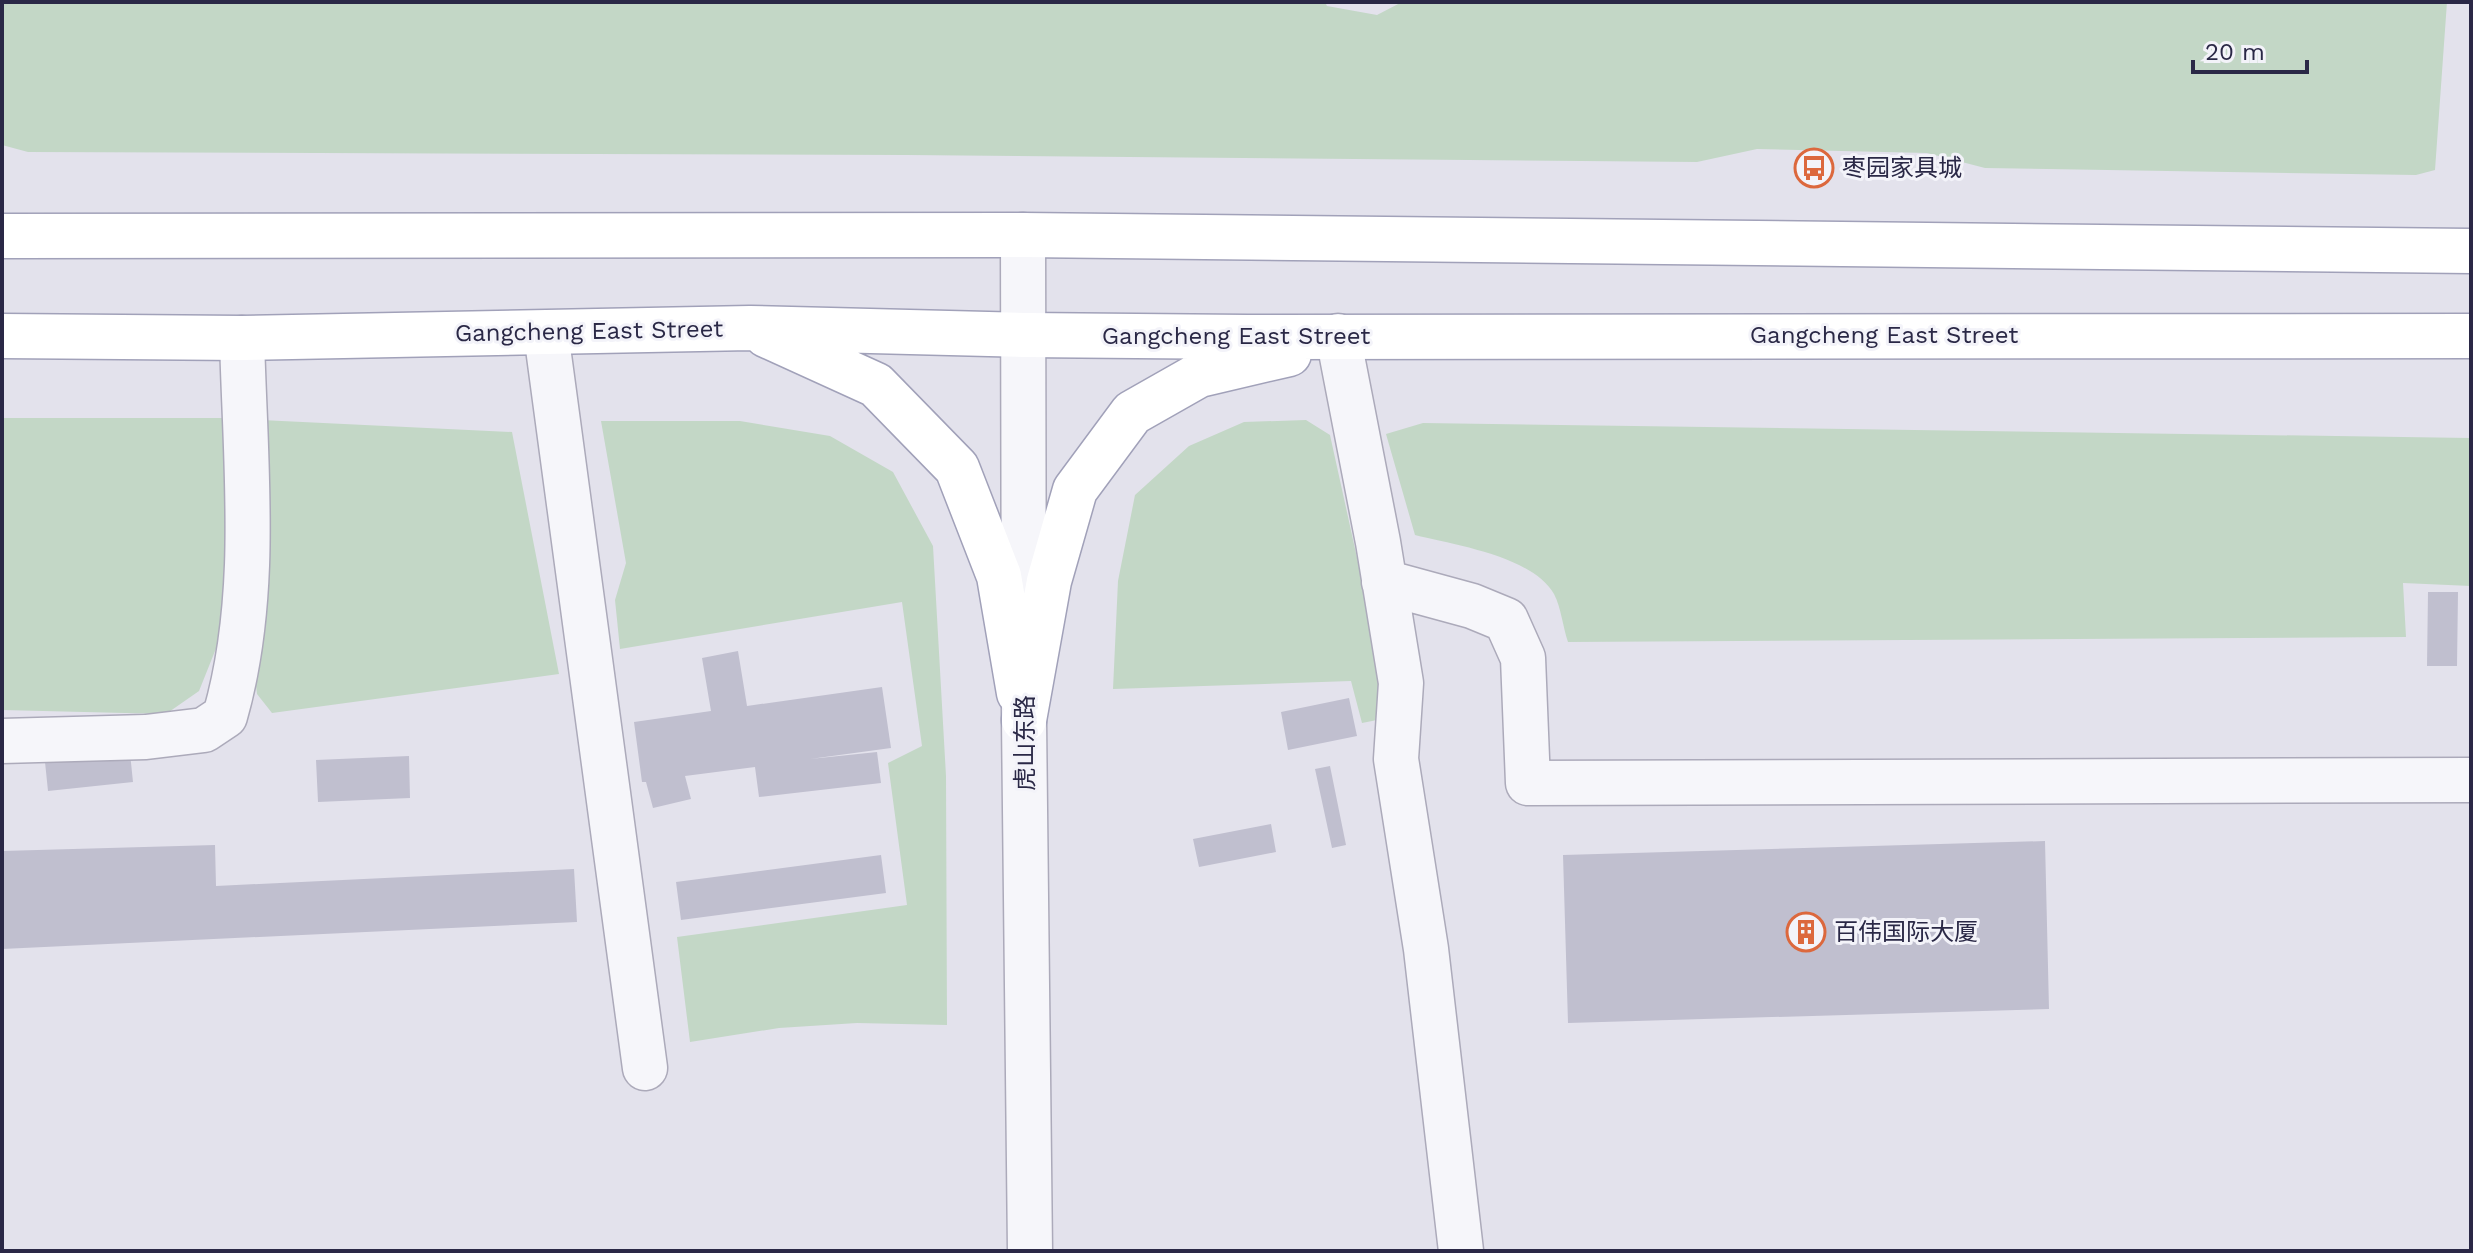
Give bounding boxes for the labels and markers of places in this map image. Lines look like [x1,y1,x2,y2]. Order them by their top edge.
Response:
bus stop icon: 枣园家具城 [1793,147,1835,189]
place label: 枣园家具城 [1842,154,1962,182]
building icon: 百伟国际大厦 [1785,911,1827,953]
place label: 百伟国际大厦 [1834,918,1978,946]

